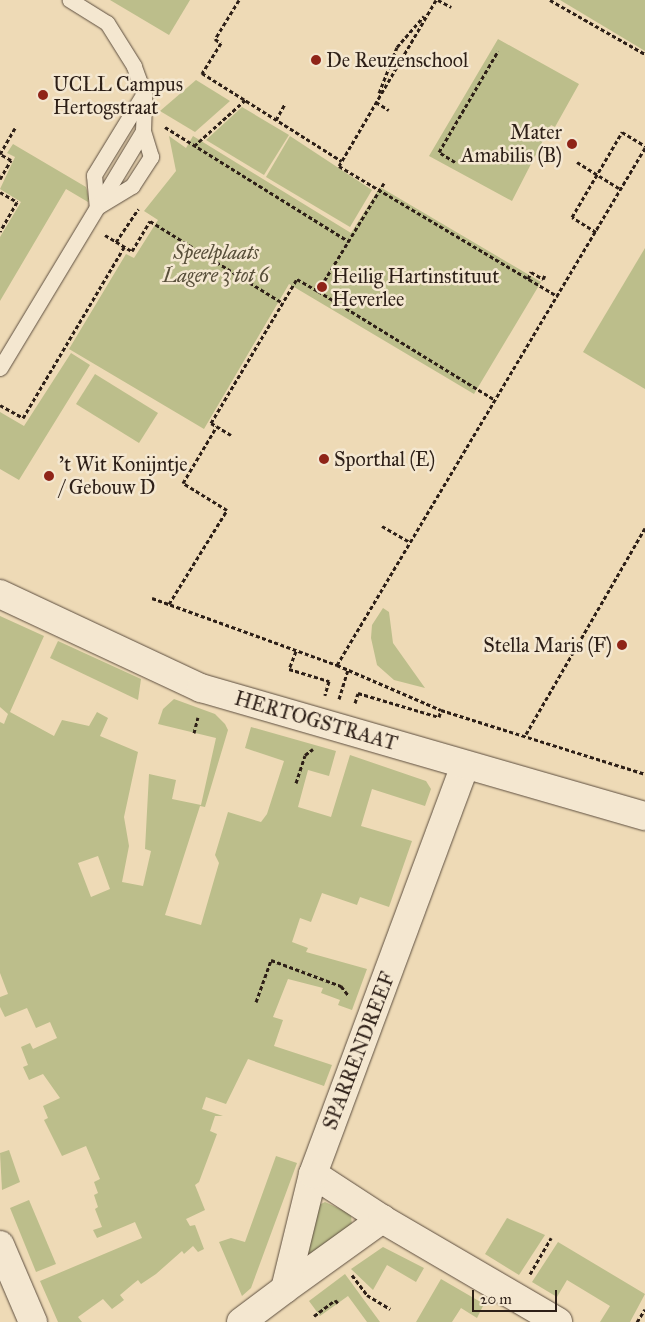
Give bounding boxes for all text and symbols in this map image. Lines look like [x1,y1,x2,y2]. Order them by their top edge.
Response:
place label: De Reuzenschool [326,48,468,72]
marker: De Reuzenschool [310,54,322,66]
place label: UCLL Campus Hertogstraat [53,72,183,119]
marker: UCLL Campus Hertogstraat [37,89,49,101]
place label: Mater Amabilis (B) [461,120,562,167]
marker: Mater Amabilis (B) [566,138,578,150]
park label: Speelplaats Lagere 3 tot 6 [163,240,269,287]
place label: Heilig Hartinstituut Heverlee [332,264,499,311]
marker: Heilig Hartinstituut Heverlee [316,281,328,293]
place label: Sporthal (E) [334,447,435,471]
place label: 't Wit Konijntje / Gebouw D [59,452,187,499]
marker: Sporthal (E) [318,453,330,465]
marker: 't Wit Konijntje / Gebouw D [43,470,55,482]
place label: Stella Maris (F) [483,633,612,657]
marker: Stella Maris (F) [616,639,628,651]
street label: HERTOGSTRAAT [232,686,400,756]
street label: SPARRENDREEF [318,969,400,1133]
scale bar [475,1280,560,1312]
text: 20 m [480,1290,512,1308]

